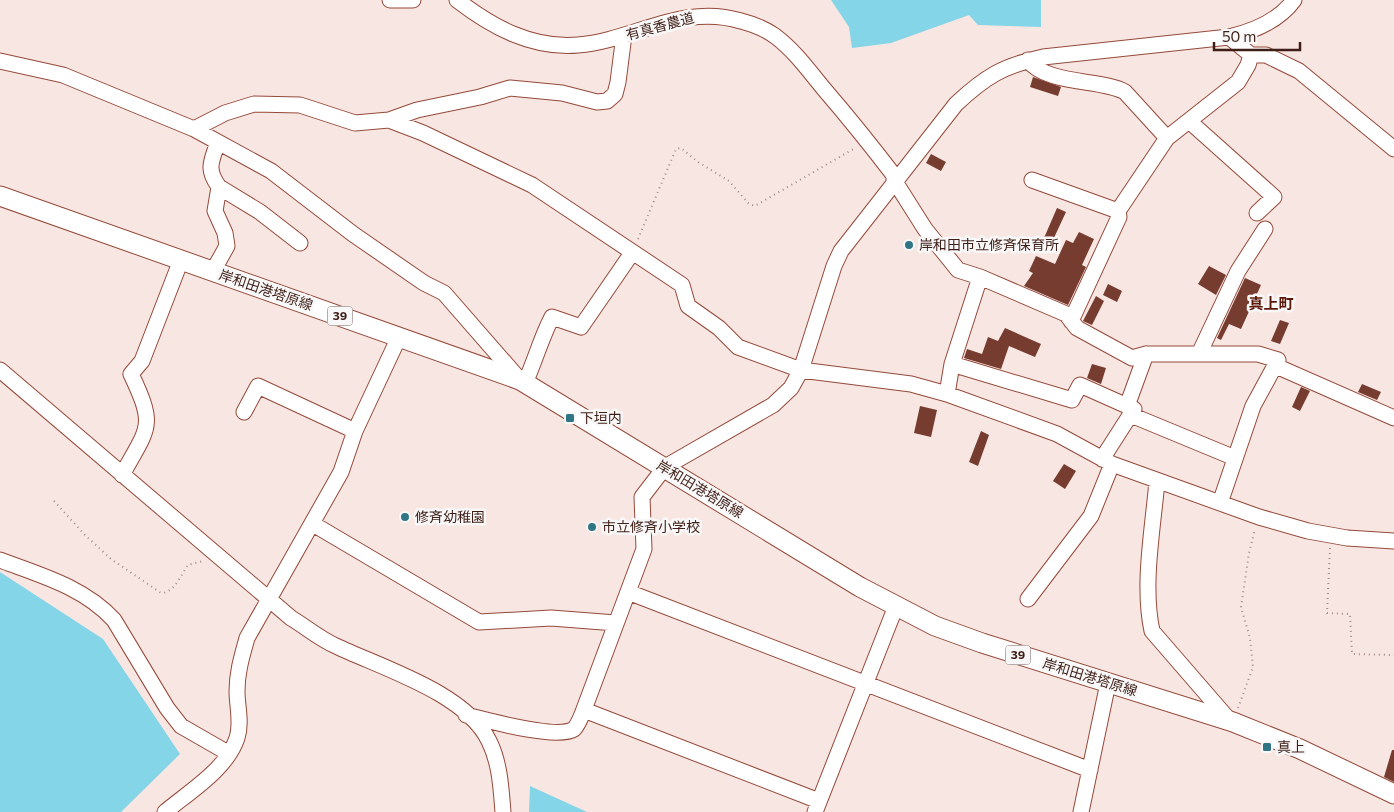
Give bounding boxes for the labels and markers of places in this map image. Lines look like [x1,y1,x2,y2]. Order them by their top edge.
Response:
place label: 岸和田市立修斉保育所 [919,236,1059,253]
marker: 岸和田市立修斉保育所 [903,239,915,251]
place label: 下垣内 [580,409,622,426]
marker: 下垣内 [564,412,576,424]
place label: 修斉幼稚園 [415,508,485,525]
marker: 修斉幼稚園 [399,511,411,523]
place label: 市立修斉小学校 [602,518,700,535]
marker: 市立修斉小学校 [586,521,598,533]
place label: 真上 [1277,738,1305,755]
marker: 真上 [1261,741,1273,753]

